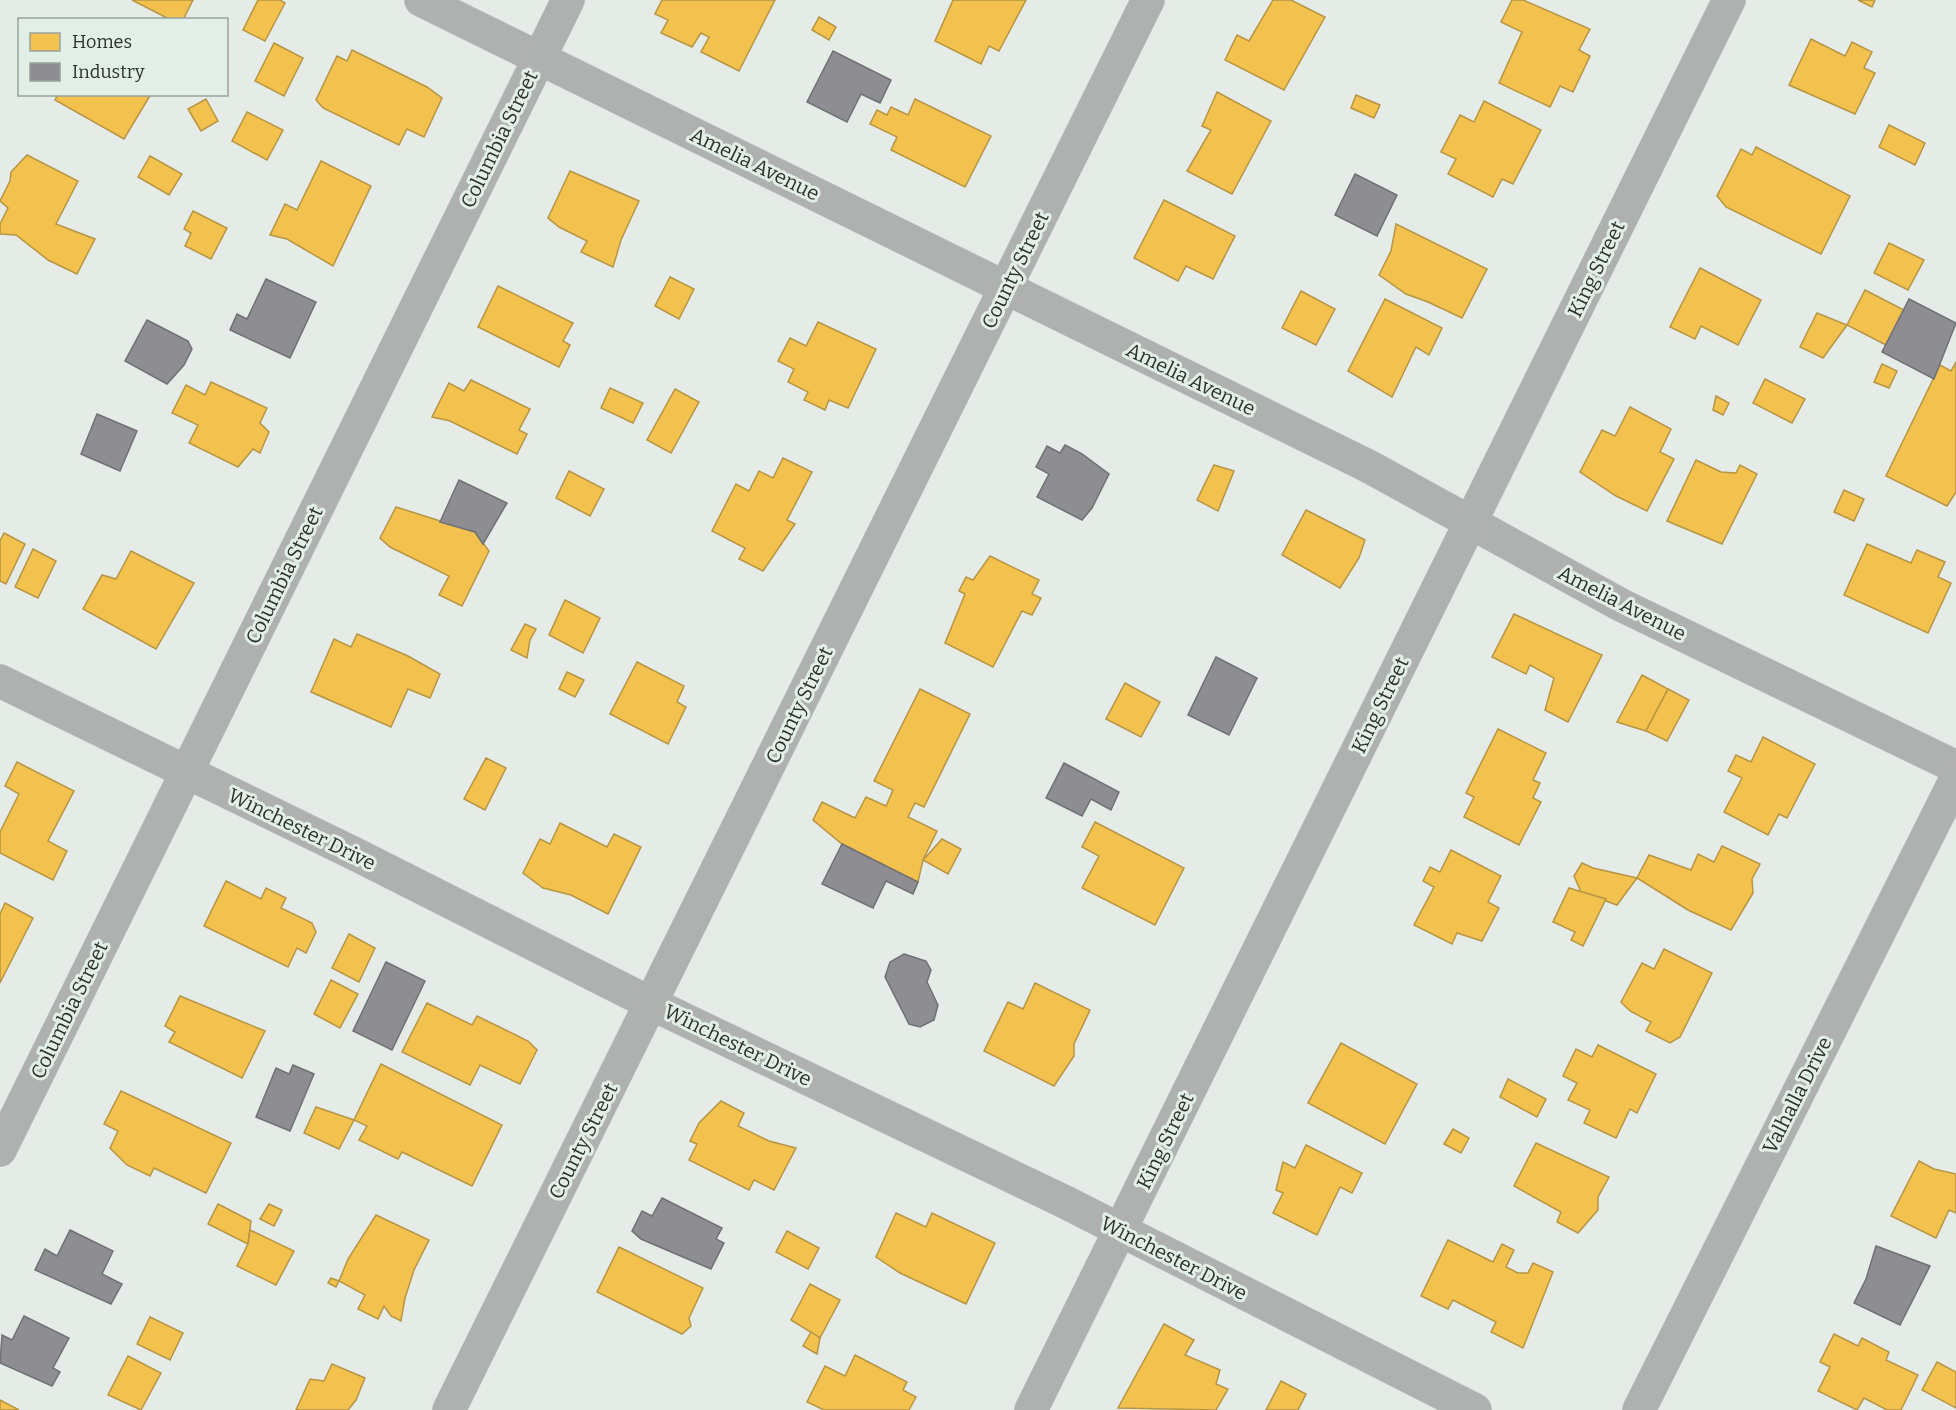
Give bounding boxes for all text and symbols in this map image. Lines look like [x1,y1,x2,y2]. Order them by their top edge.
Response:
legend [18,18,228,96]
text: Homes [72,31,132,53]
text: Industry [72,61,145,83]
street label: Columbia Street [455,66,543,212]
street label: Amelia Avenue [687,122,823,206]
street label: County Street [976,208,1054,332]
street label: King Street [1562,217,1630,321]
street label: Amelia Avenue [1123,337,1259,421]
street label: Columbia Street [240,502,328,648]
street label: Amelia Avenue [1554,560,1690,646]
street label: County Street [760,643,838,767]
street label: King Street [1346,653,1414,757]
street label: Winchester Drive [224,783,380,875]
street label: Columbia Street [25,937,113,1083]
street label: Winchester Drive [660,999,816,1091]
street label: Valhalla Drive [1757,1033,1837,1157]
street label: County Street [543,1079,623,1203]
street label: King Street [1131,1089,1199,1193]
street label: Winchester Drive [1097,1211,1251,1305]

